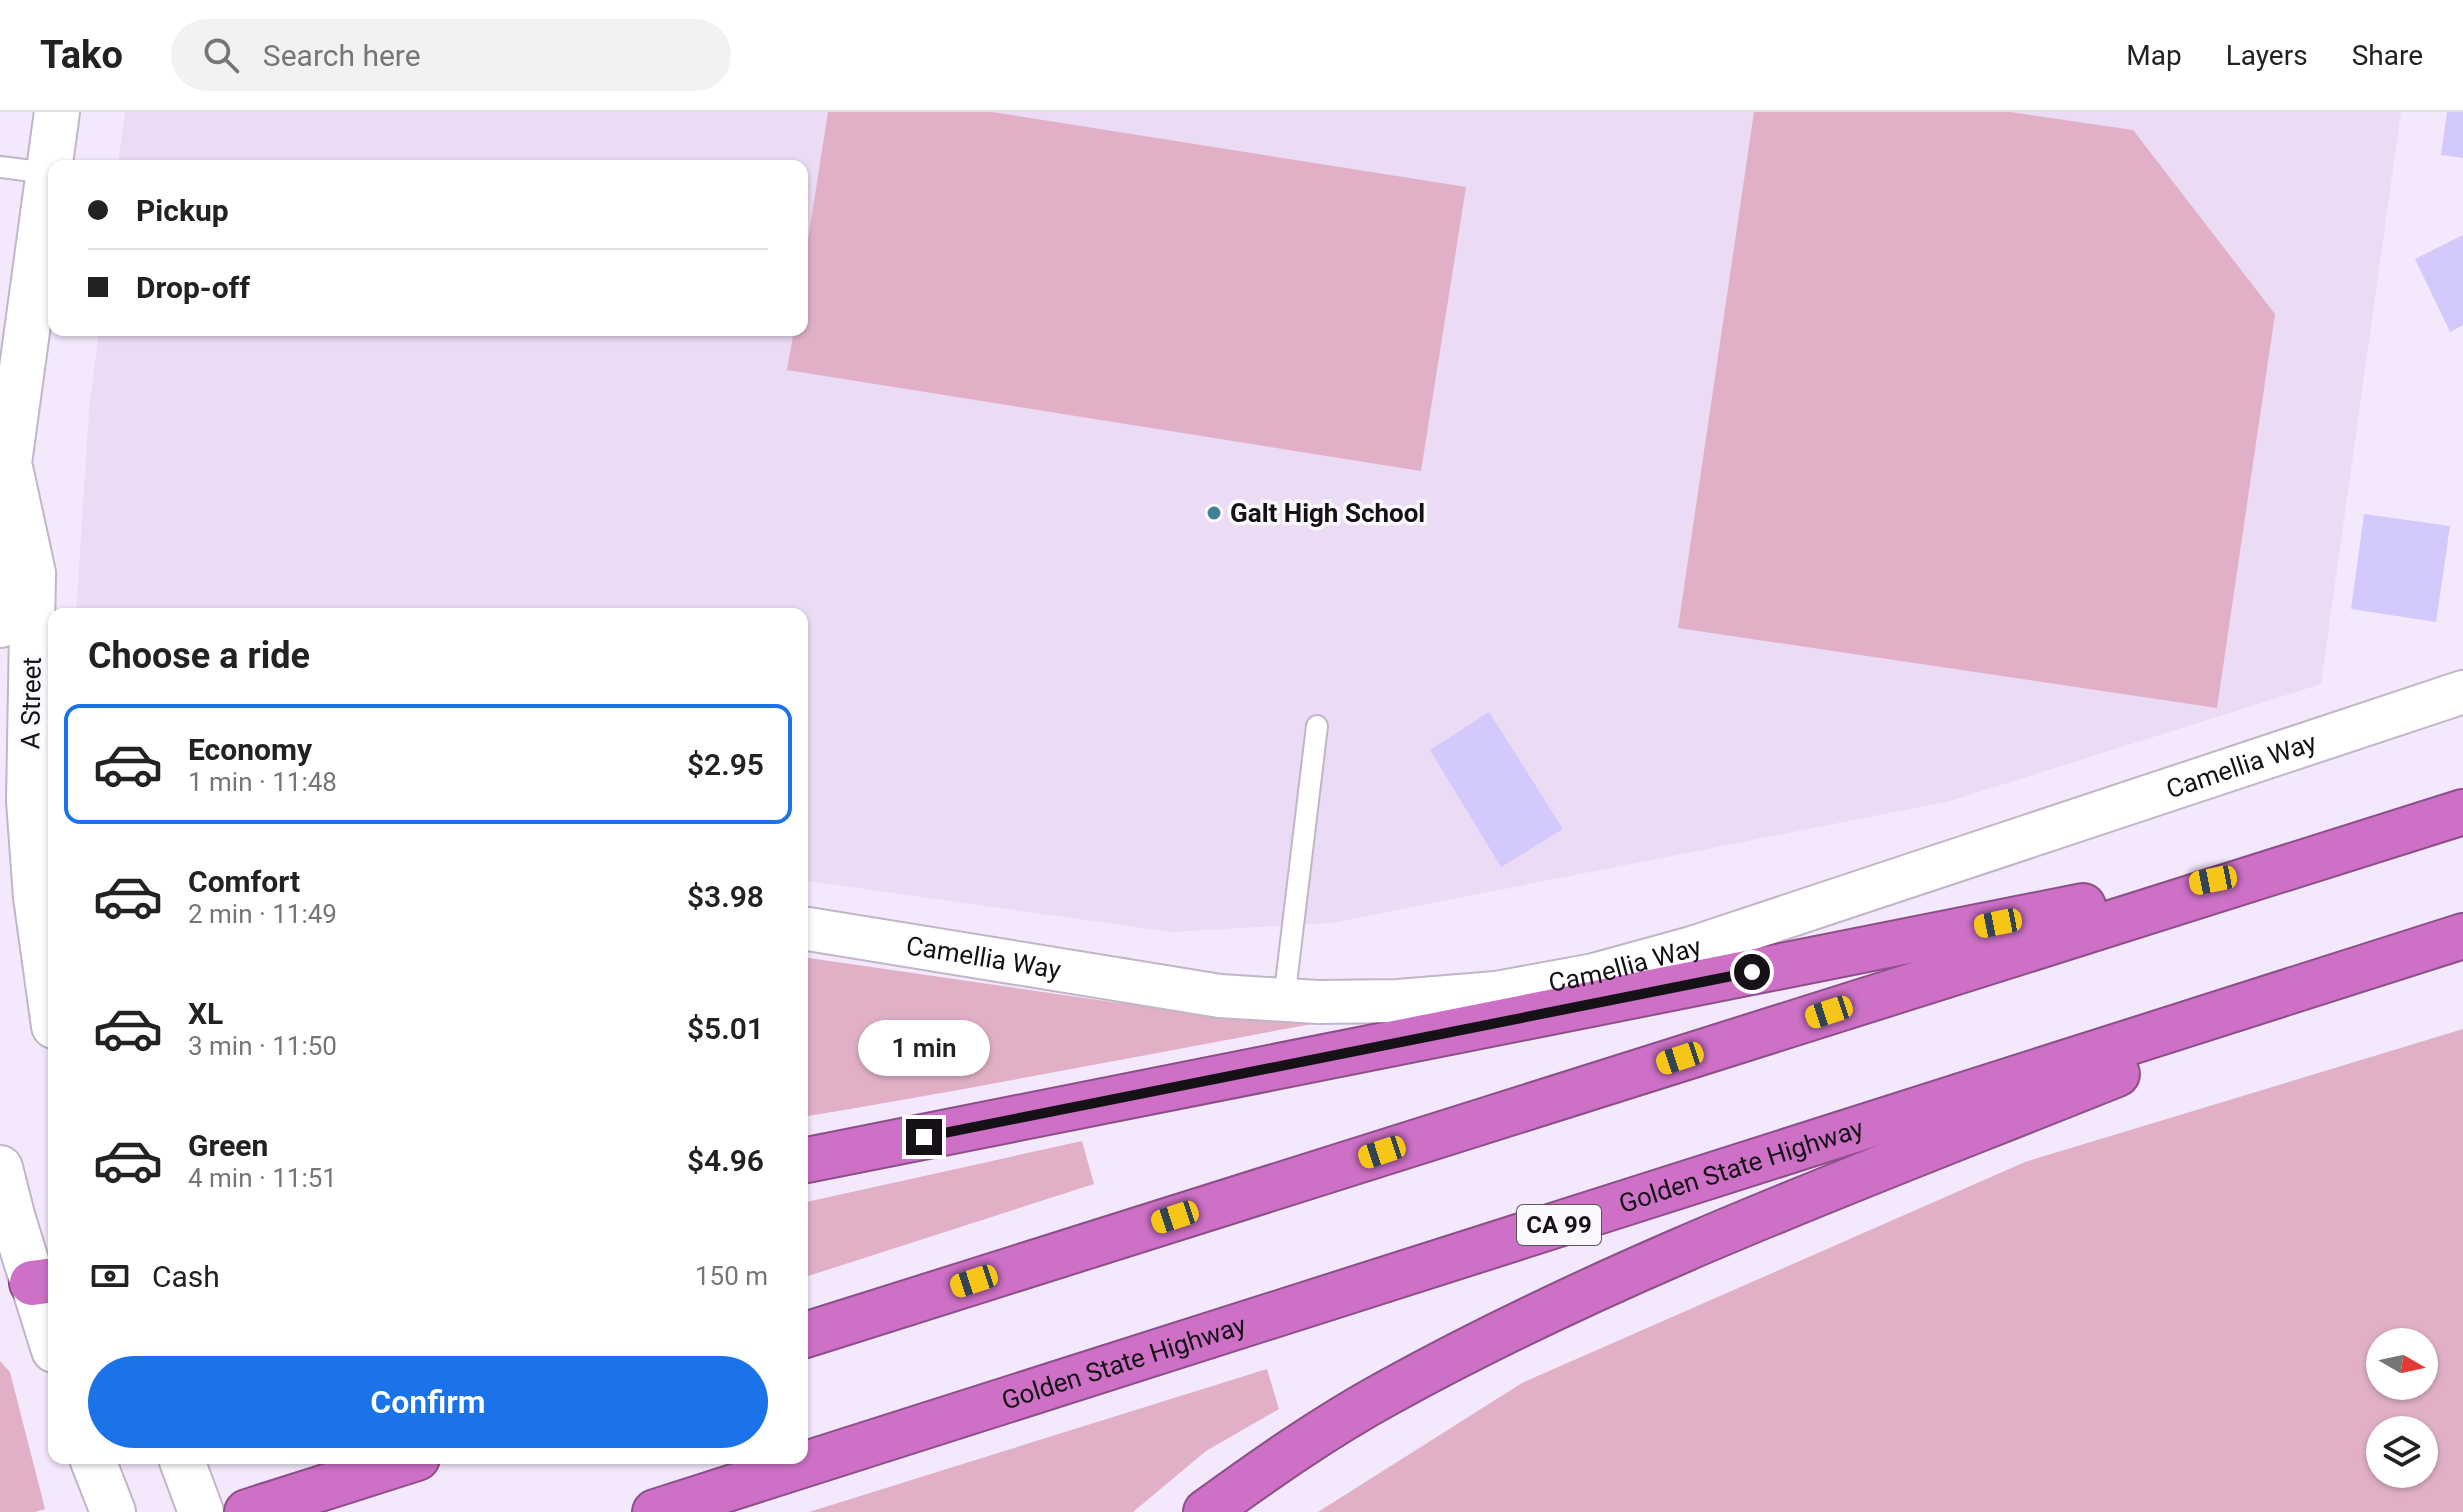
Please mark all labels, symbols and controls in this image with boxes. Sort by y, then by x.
search box [171,19,731,91]
text: Tako [40,33,123,77]
icon: search [199,33,243,77]
text: Search here [263,38,421,73]
text: Map [2126,39,2182,72]
text: Layers [2226,39,2308,72]
text: Share [2352,39,2423,72]
text: Pickup [136,193,229,228]
text: Drop-off [136,270,250,305]
place label: Galt High School [1230,498,1425,528]
marker: Galt High School [1205,504,1223,522]
text: Choose a ride [88,635,310,677]
street label: A Street [15,657,47,749]
street label: Camellia Way [2162,727,2320,804]
icon: car [92,728,164,800]
text: Economy [188,732,312,767]
text: $2.95 [687,747,764,782]
text: 1 min · 11:48 [188,767,337,797]
icon: car [92,860,164,932]
text: Comfort [188,864,300,899]
car [2187,864,2239,896]
text: $3.98 [687,879,764,914]
text: 2 min · 11:49 [188,899,337,929]
car [1972,907,2024,939]
street label: Camellia Way [904,930,1063,985]
street label: Camellia Way [1546,931,1705,998]
route start [1734,954,1770,990]
icon: car [92,992,164,1064]
car [1802,993,1856,1031]
text: XL [188,996,223,1031]
text: $5.01 [687,1011,764,1046]
callout: 1 min [858,1021,990,1077]
text: 3 min · 11:50 [188,1031,337,1061]
text: 1 min [891,1033,957,1063]
car [1653,1039,1707,1077]
street label: Golden State Highway [1615,1113,1867,1219]
route end [906,1119,942,1155]
icon: car [92,1124,164,1196]
text: Green [188,1128,268,1163]
car [1355,1133,1409,1171]
text: $4.96 [687,1143,764,1178]
text: 4 min · 11:51 [188,1163,337,1193]
car [1148,1198,1202,1236]
road number: CA 99 [1517,1205,1601,1245]
icon: cash [88,1254,132,1298]
text: Cash [152,1259,220,1294]
text: 150 m [695,1261,768,1291]
car [947,1262,1001,1300]
street label: Golden State Highway [998,1310,1250,1416]
north arrow [2366,1328,2438,1400]
map controls [2366,1328,2438,1488]
button: Confirm [88,1356,768,1448]
button: layers [2366,1416,2438,1488]

